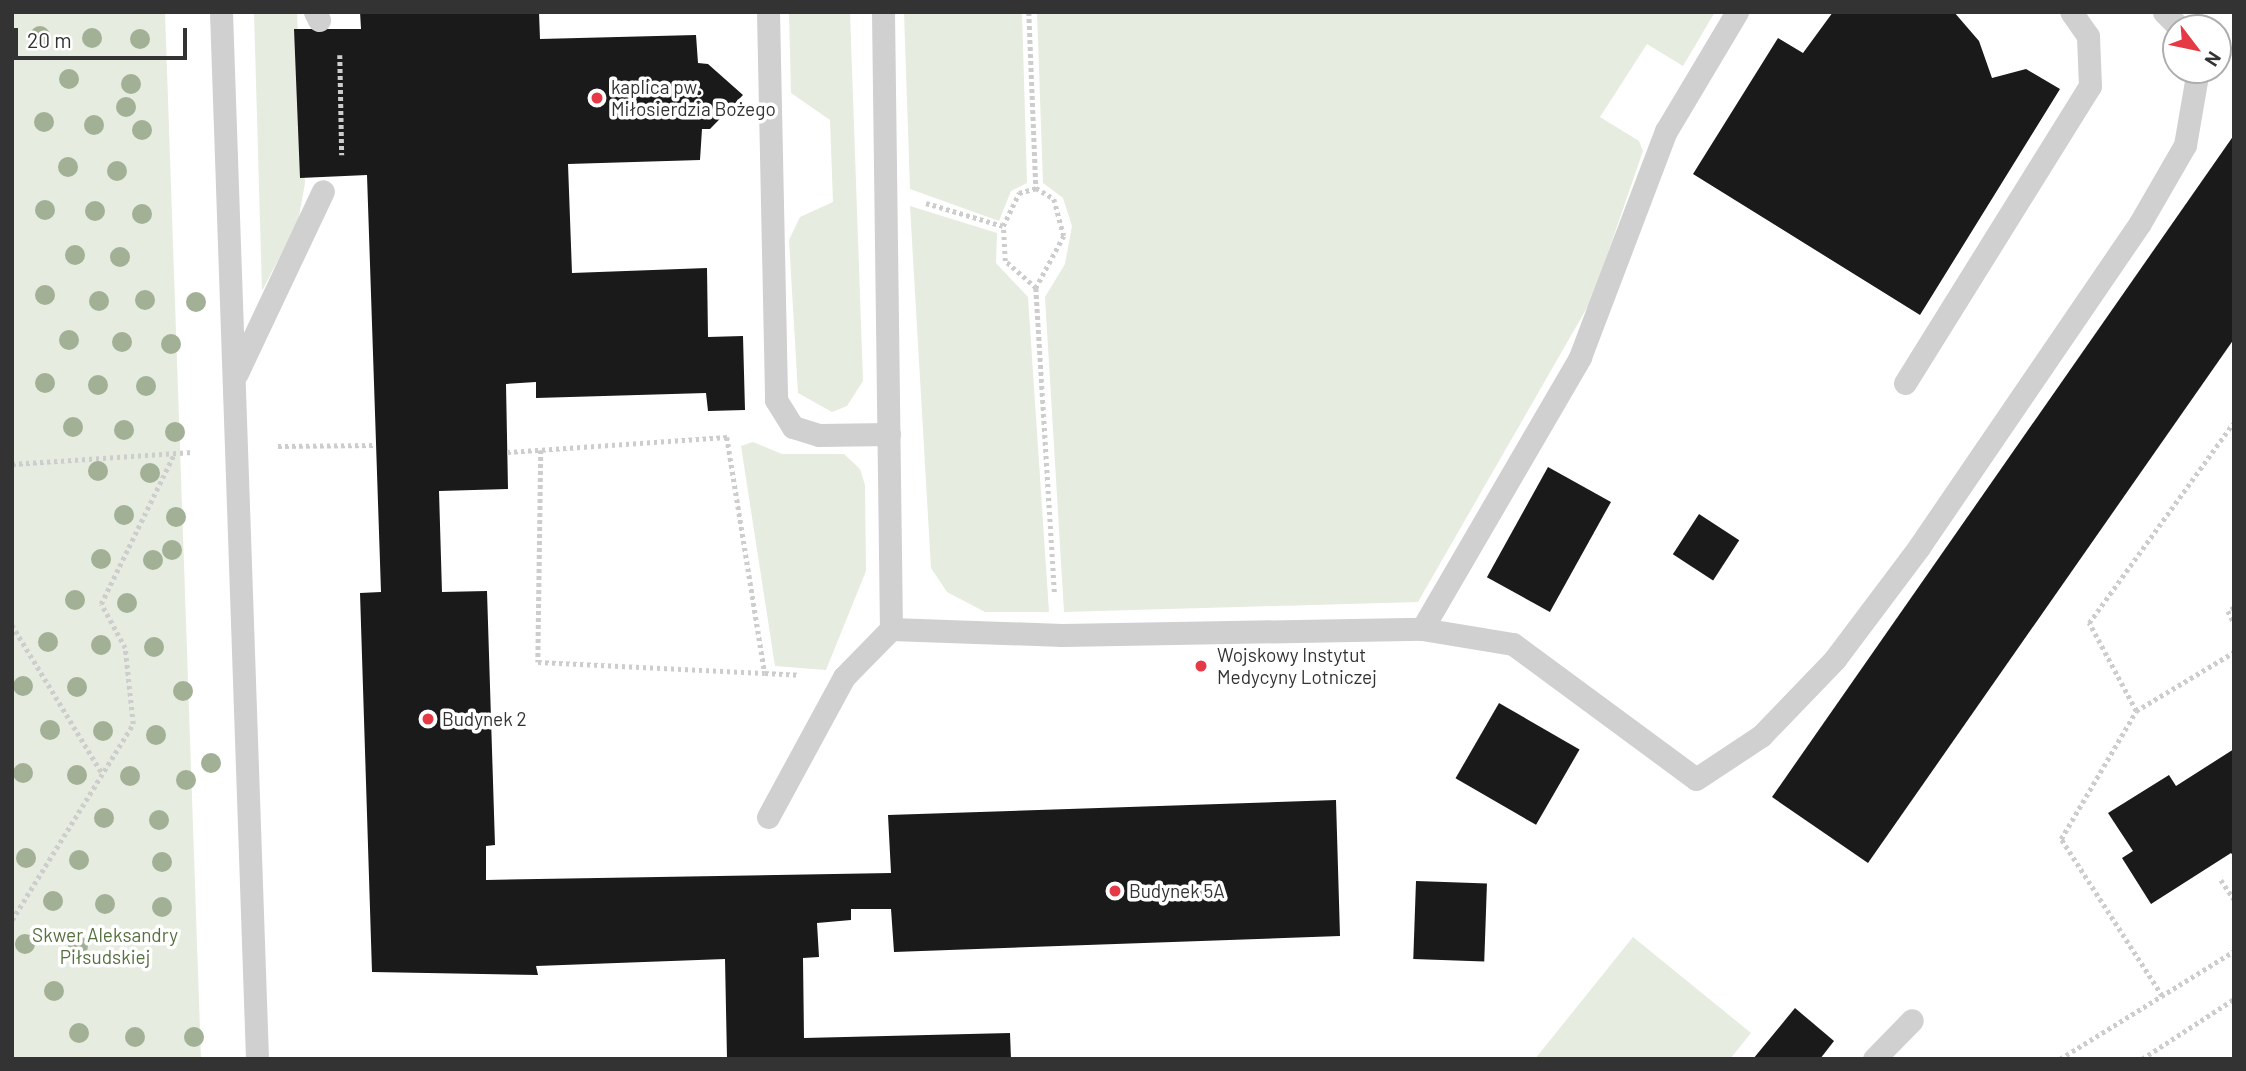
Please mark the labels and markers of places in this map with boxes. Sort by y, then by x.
place label: kaplica pw. Miłosierdzia Bożego [611,76,776,120]
marker: kaplica pw. Miłosierdzia Bożego [589,90,605,106]
place label: Wojskowy Instytut Medycyny Lotniczej [1217,644,1377,688]
marker: Wojskowy Instytut Medycyny Lotniczej [1191,656,1211,676]
place label: Budynek 2 [442,708,527,730]
marker: Budynek 2 [420,711,436,727]
place label: Budynek 5A [1129,880,1225,902]
marker: Budynek 5A [1107,883,1123,899]

